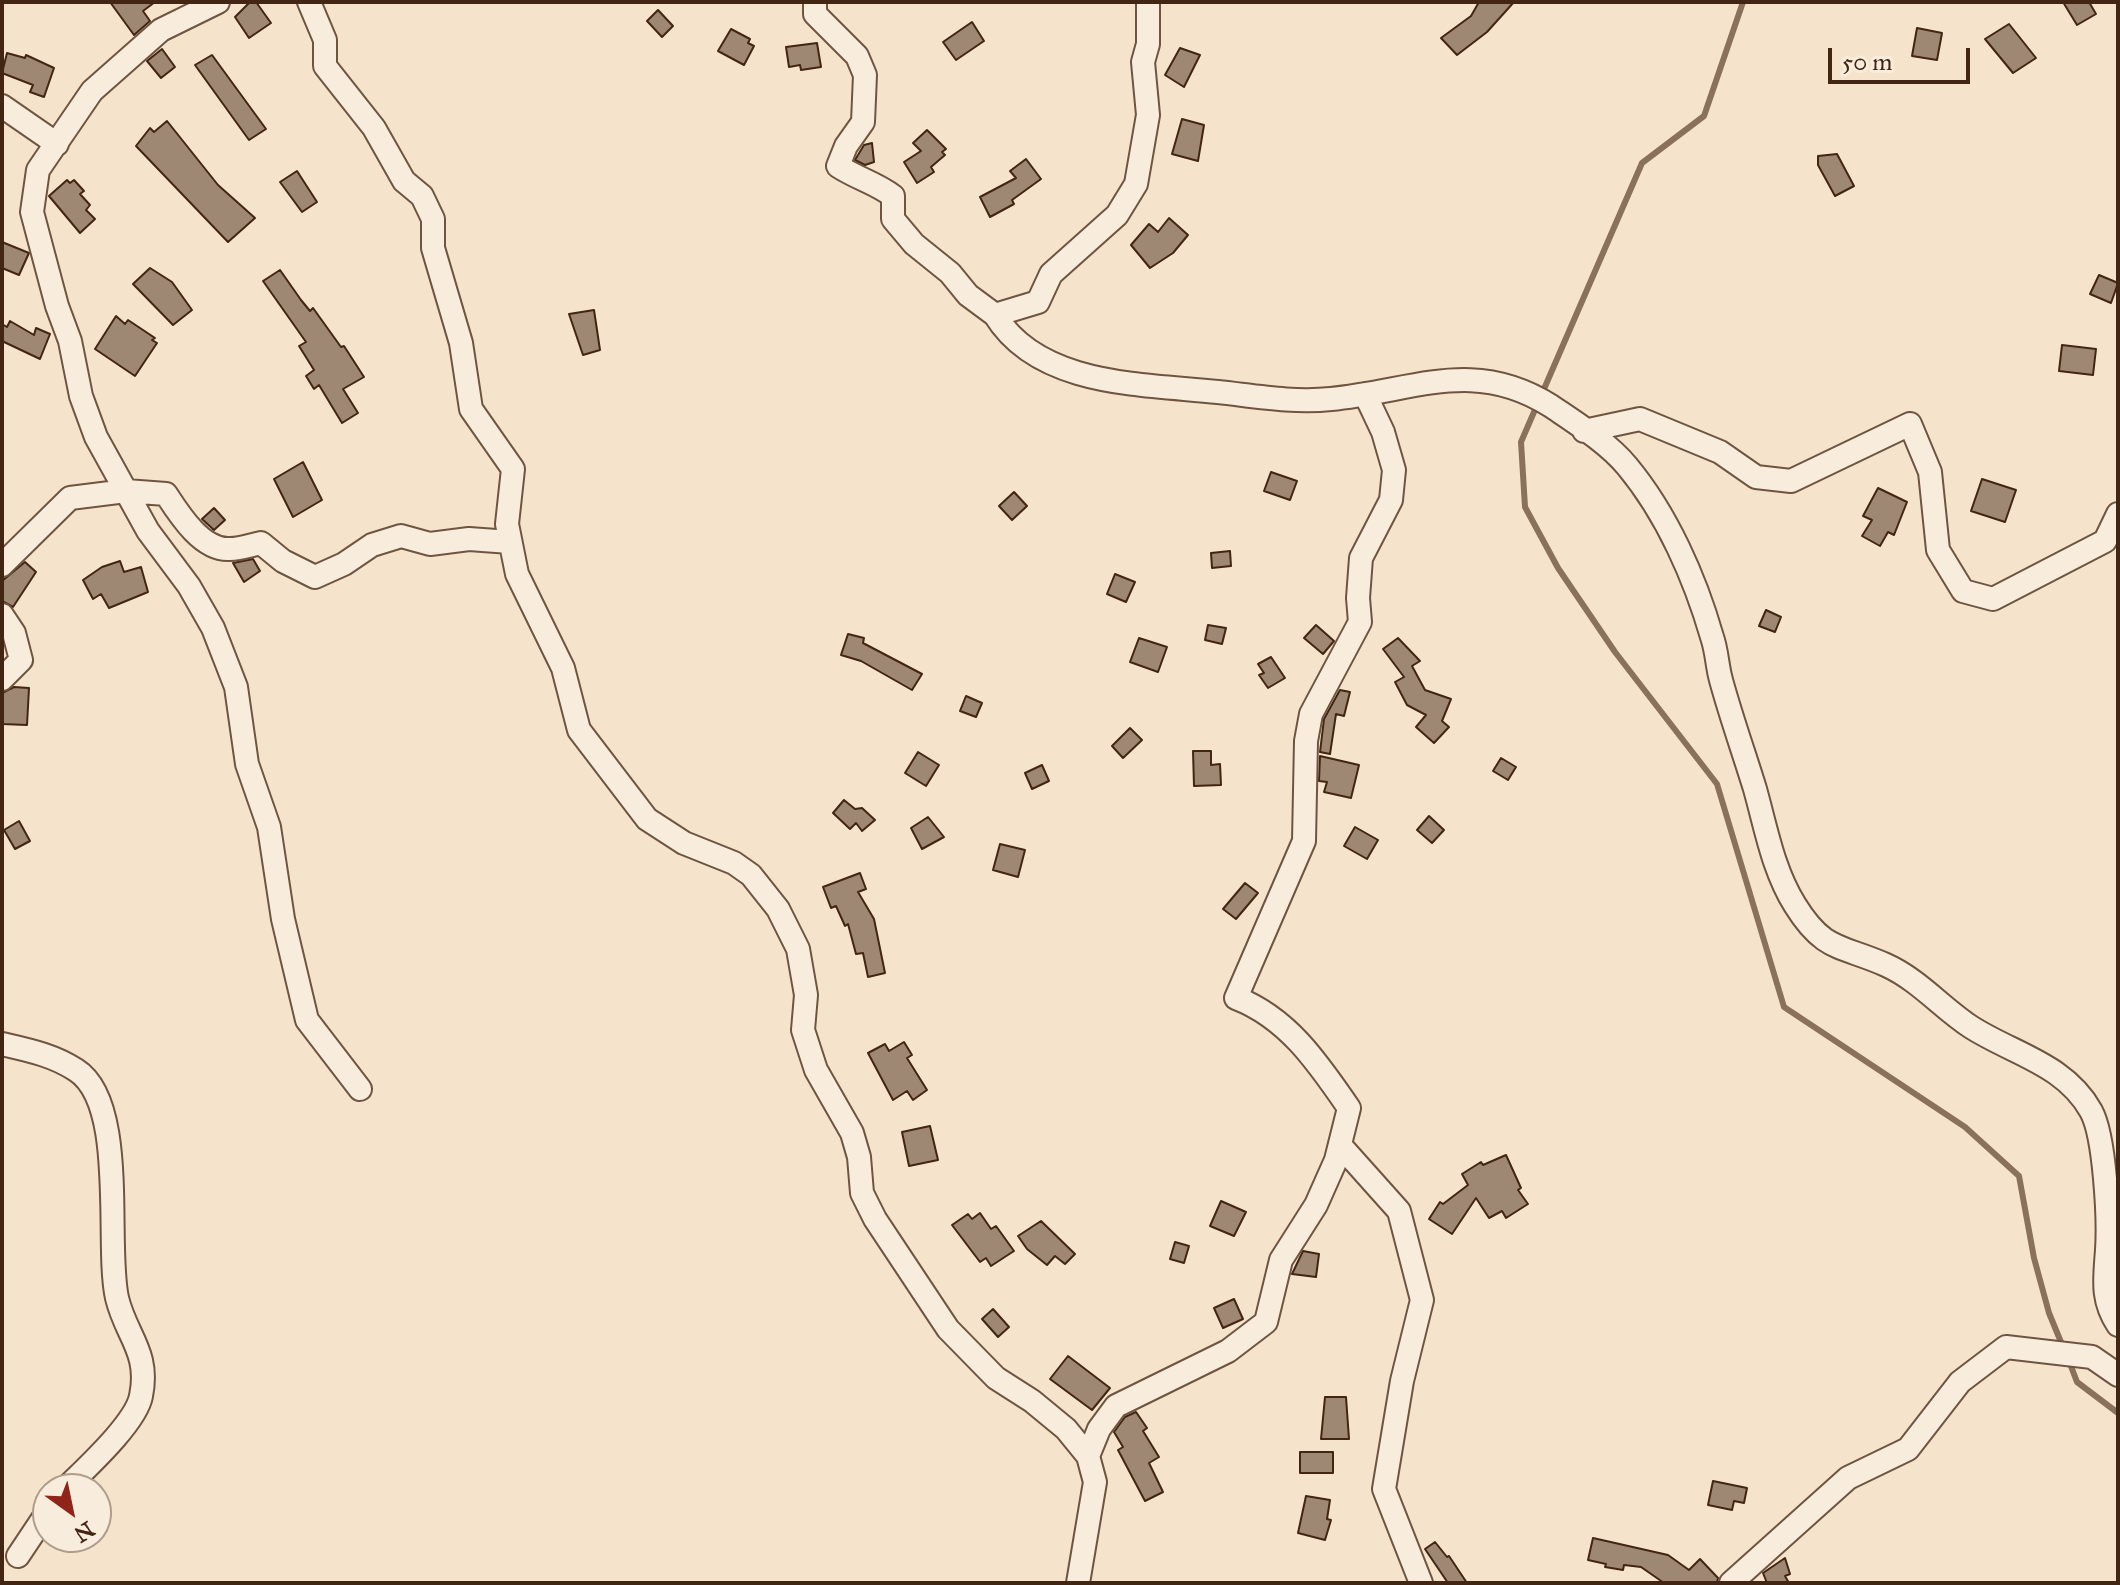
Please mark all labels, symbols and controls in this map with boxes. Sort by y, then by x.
scale bar [1832,32,1974,82]
text: 50 m [1842,47,1892,77]
north arrow [32,1473,112,1553]
text: N [69,1515,99,1548]

